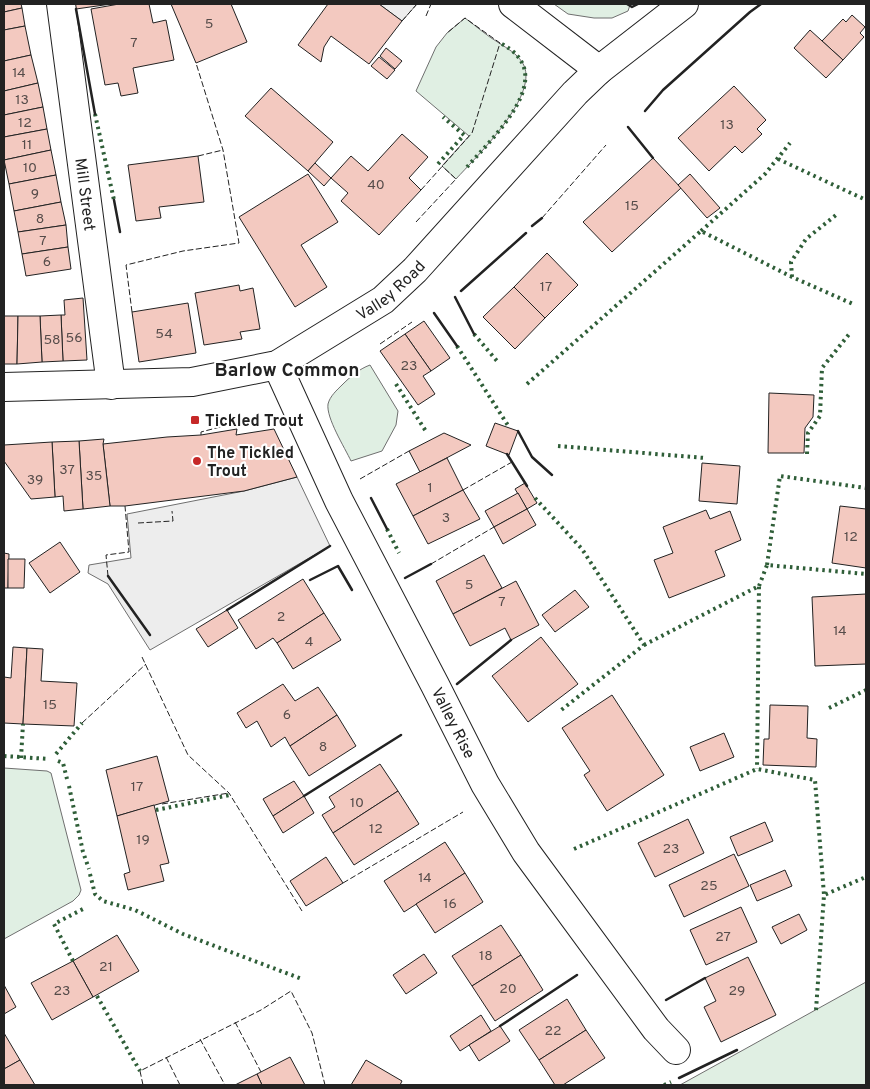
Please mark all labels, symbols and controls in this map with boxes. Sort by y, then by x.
house number: 5 [205,16,213,33]
house number: 7 [130,35,138,52]
house number: 14 [12,65,26,82]
house number: 13 [15,92,29,109]
house number: 12 [18,115,32,132]
house number: 13 [720,117,734,134]
house number: 11 [22,137,32,154]
street label: Mill Street [69,157,99,232]
house number: 10 [23,160,37,177]
house number: 40 [367,177,385,194]
house number: 9 [31,186,39,203]
house number: 15 [625,198,639,215]
house number: 8 [36,211,44,228]
house number: 7 [39,233,47,250]
house number: 6 [43,254,51,271]
street label: Valley Road [353,257,431,326]
house number: 17 [540,279,552,296]
house number: 54 [155,326,173,343]
house number: 56 [65,330,83,347]
house number: 58 [43,332,61,349]
house number: 23 [401,358,418,375]
district label: Barlow Common [215,359,359,383]
place label: Tickled Trout [205,412,304,432]
marker: Tickled Trout [189,414,201,426]
place label: The Tickled Trout [207,444,294,482]
marker: The Tickled Trout [191,455,203,467]
house number: 37 [59,462,75,479]
house number: 35 [85,468,103,485]
house number: 39 [27,472,43,489]
house number: 1 [427,480,433,497]
house number: 3 [442,510,450,527]
house number: 12 [844,529,858,546]
house number: 5 [465,577,473,594]
house number: 7 [498,594,506,611]
house number: 2 [277,609,285,626]
house number: 14 [833,623,847,640]
house number: 4 [305,634,313,651]
street label: Valley Rise [426,684,479,762]
house number: 15 [43,697,57,714]
house number: 6 [283,707,291,724]
house number: 8 [319,739,327,756]
house number: 17 [131,779,143,796]
house number: 10 [350,795,364,812]
house number: 12 [369,821,383,838]
house number: 19 [136,832,150,849]
house number: 23 [663,841,680,858]
house number: 14 [418,870,432,887]
house number: 25 [700,878,718,895]
house number: 16 [443,896,457,913]
house number: 27 [715,929,731,946]
house number: 18 [479,948,493,965]
house number: 21 [99,959,113,976]
house number: 20 [499,981,517,998]
house number: 23 [54,983,71,1000]
house number: 29 [729,983,745,1000]
house number: 22 [544,1023,562,1040]

